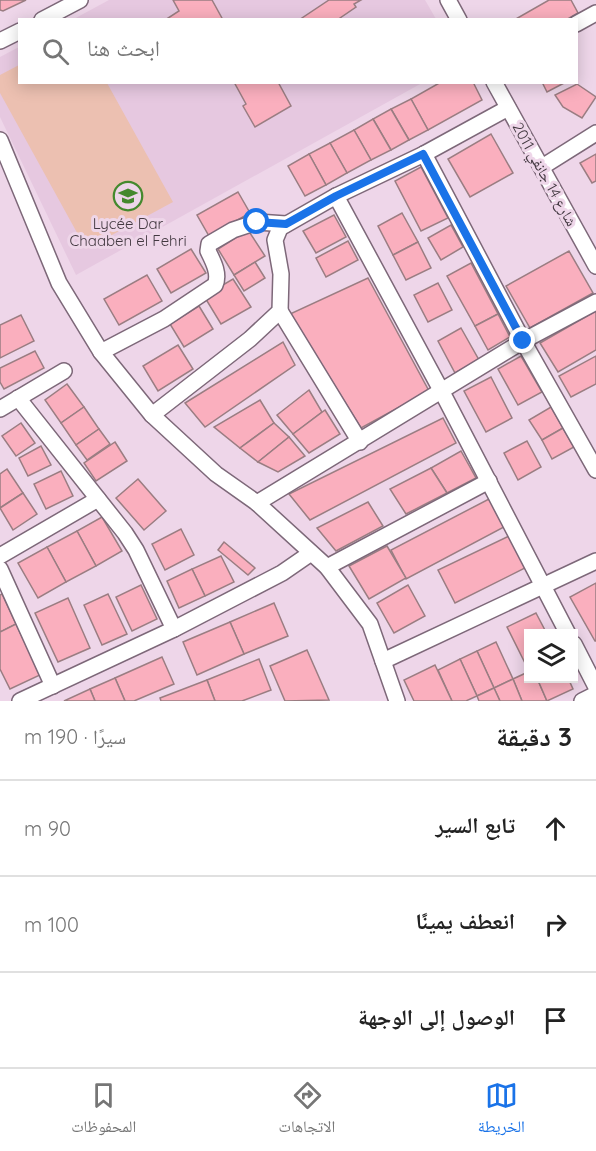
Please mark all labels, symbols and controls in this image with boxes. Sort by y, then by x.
search box [18,18,578,84]
text: ابحث هنا [87,34,160,62]
icon: search [39,35,72,68]
street label: شارع 14 جانفي 2011 [506,119,581,231]
school or university icon: Lycée Dar Chaaben el Fehri [112,180,144,212]
route start [243,208,269,234]
place label: Lycée Dar Chaaben el Fehri [69,214,187,250]
route end [509,327,535,353]
map controls [524,629,578,683]
button: layers [524,629,578,683]
text: 3 دقيقة [496,720,572,753]
text: سيرًا · 190 m [24,724,126,749]
text: تابع السير [435,811,515,839]
icon: ahead [539,812,572,845]
text: 90 m [24,816,71,841]
text: انعطف يمينًا [416,907,515,935]
icon: right [539,908,572,941]
text: 100 m [24,912,79,937]
text: الوصول إلى الوجهة [358,1003,515,1031]
icon: arrive [539,1004,572,1037]
tab: المحفوظات [71,1079,136,1142]
tab: الاتجاهات [279,1079,335,1142]
tab: الخريطة [478,1079,525,1142]

